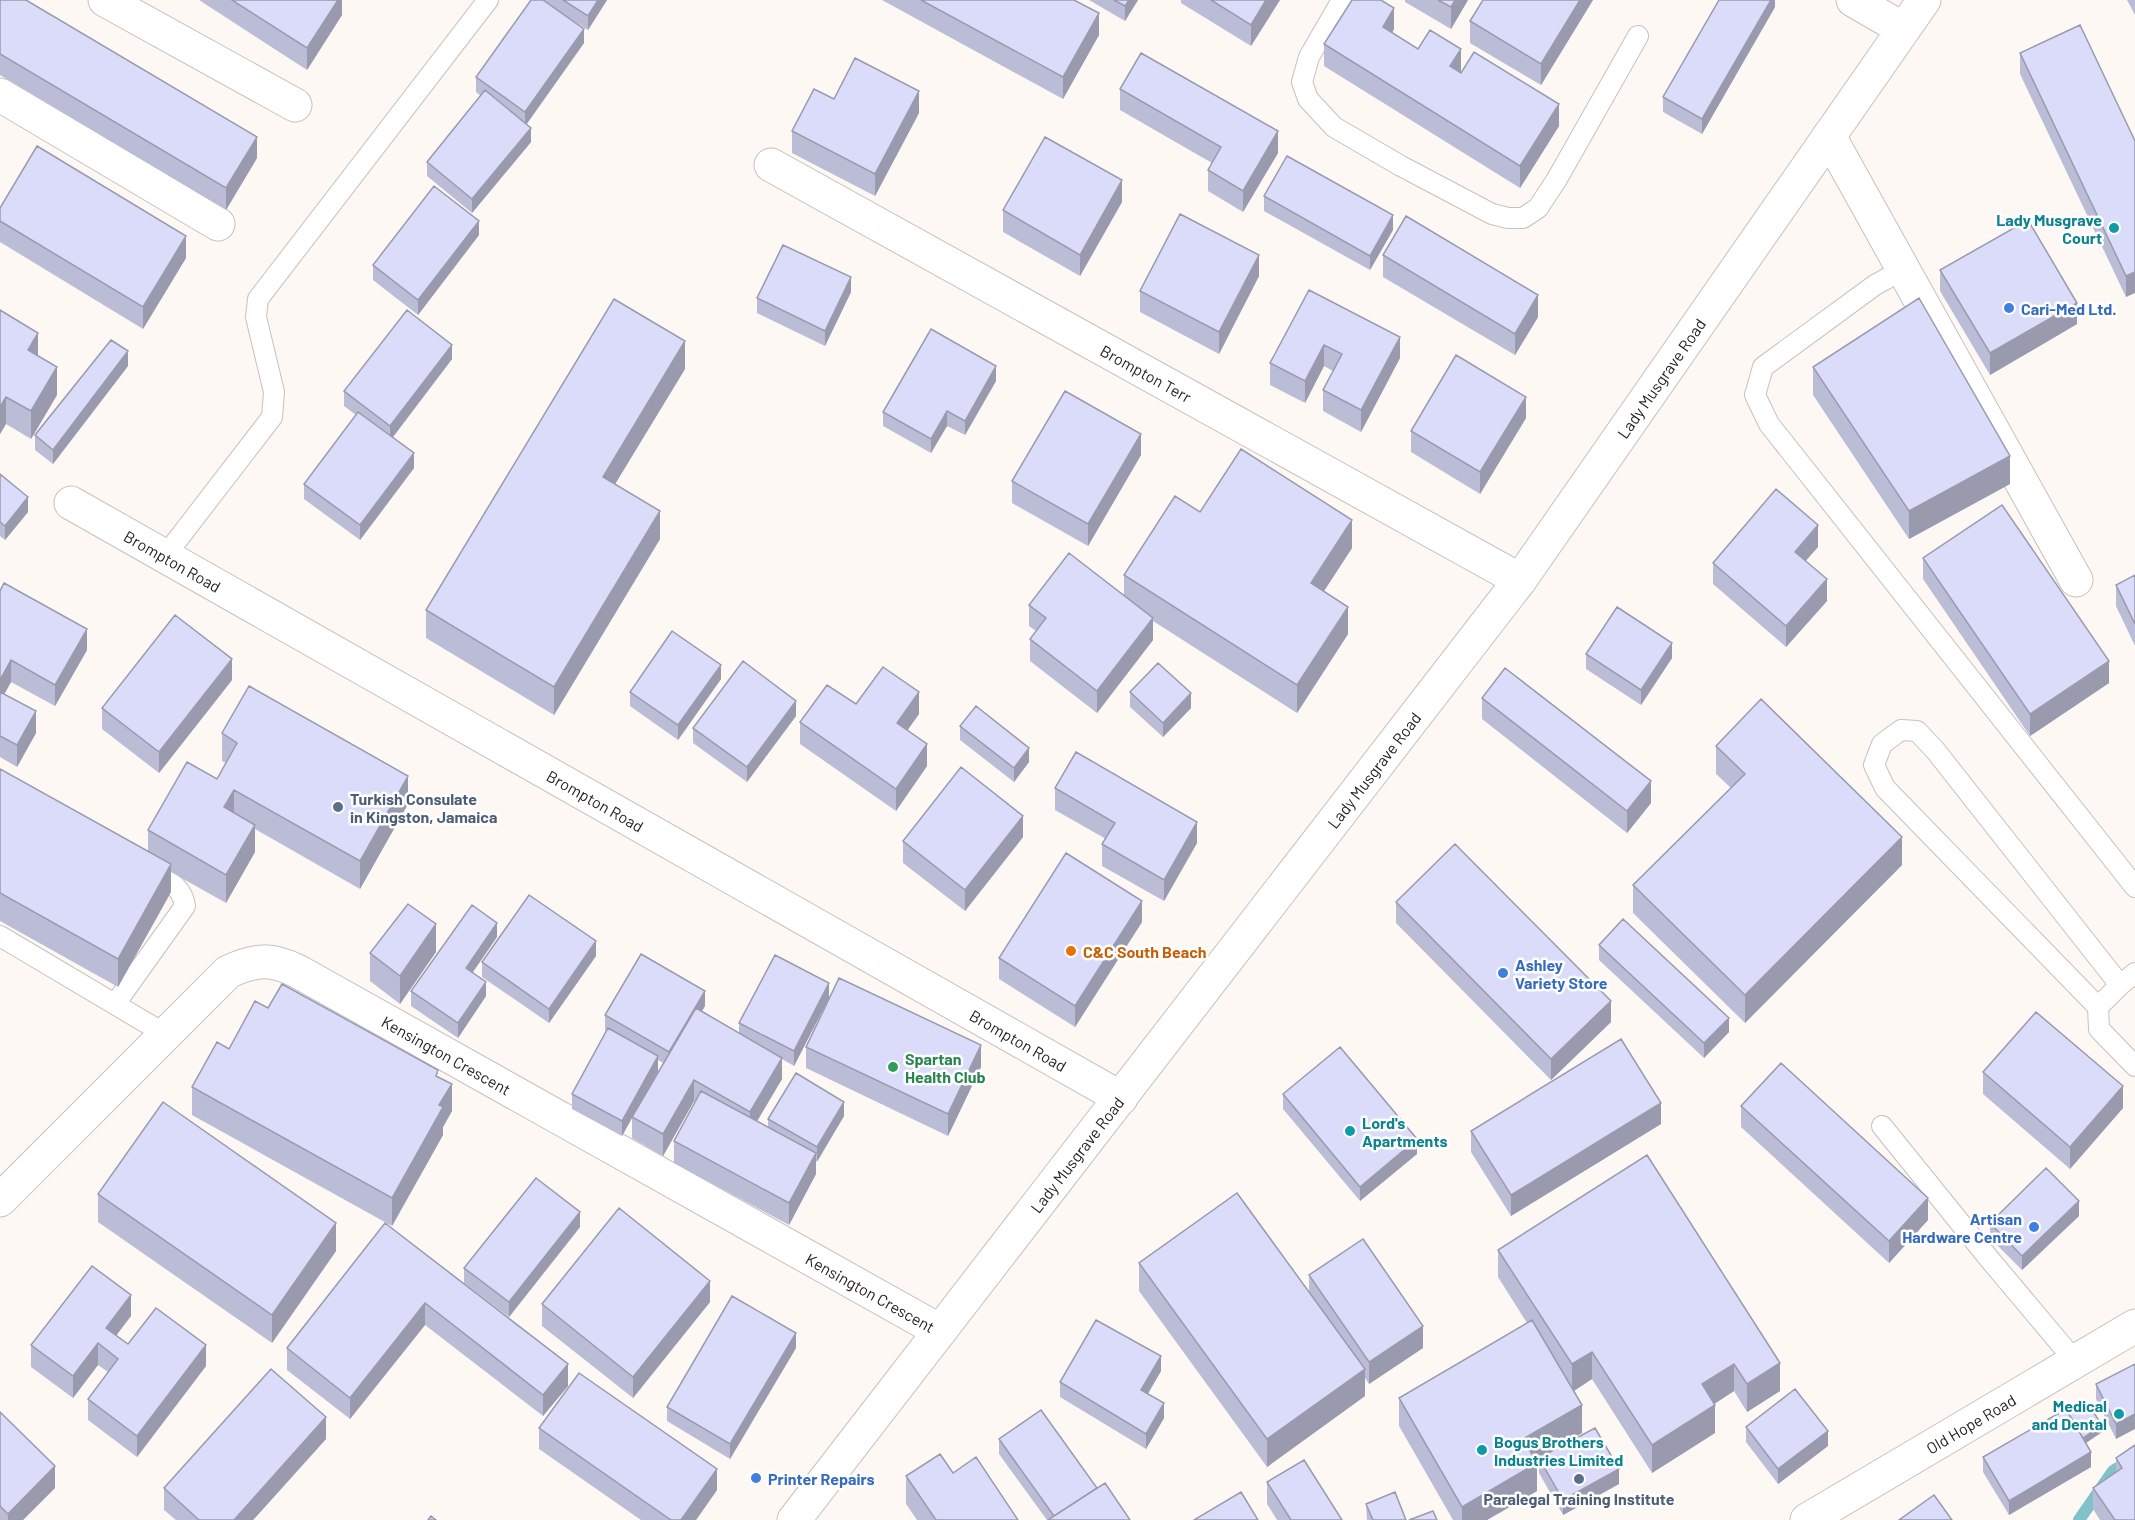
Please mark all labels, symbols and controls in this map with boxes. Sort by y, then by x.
place label: Lady Musgrave Court [1996,210,2102,247]
marker: Lady Musgrave Court [2107,221,2121,235]
place label: Cari-Med Ltd. [2021,299,2117,318]
marker: Cari-Med Ltd. [2002,301,2016,315]
street label: Lady Musgrave Road [1613,315,1709,441]
street label: Brompton Terr [1098,340,1195,406]
street label: Brompton Road [121,526,225,596]
street label: Lady Musgrave Road [1323,708,1424,831]
street label: Brompton Road [544,765,647,835]
place label: Turkish Consulate in Kingston, Jamaica [350,789,497,826]
marker: Turkish Consulate in Kingston, Jamaica [331,800,345,814]
place label: C&C South Beach [1083,942,1207,961]
marker: C&C South Beach [1064,944,1078,958]
place label: Ashley Variety Store [1515,955,1608,992]
marker: Ashley Variety Store [1496,966,1510,980]
street label: Brompton Road [967,1005,1070,1075]
street label: Kensington Crescent [379,1011,514,1098]
place label: Spartan Health Club [905,1049,986,1086]
marker: Spartan Health Club [886,1060,900,1074]
street label: Lady Musgrave Road [1026,1093,1127,1216]
place label: Lord's Apartments [1362,1113,1448,1150]
marker: Lord's Apartments [1343,1124,1357,1138]
place label: Artisan Hardware Centre [1902,1209,2022,1246]
marker: Artisan Hardware Centre [2027,1220,2041,1234]
street label: Kensington Crescent [803,1248,938,1336]
street label: Old Hope Road [1922,1389,2019,1457]
place label: Medical and Dental [2032,1396,2107,1433]
marker: Medical and Dental [2112,1407,2126,1421]
place label: Bogus Brothers Industries Limited [1494,1432,1623,1469]
marker: Bogus Brothers Industries Limited [1475,1443,1489,1457]
place label: Printer Repairs [768,1469,875,1488]
marker: Printer Repairs [749,1471,763,1485]
marker: Paralegal Training Institute [1572,1472,1586,1486]
place label: Paralegal Training Institute [1484,1489,1675,1508]

